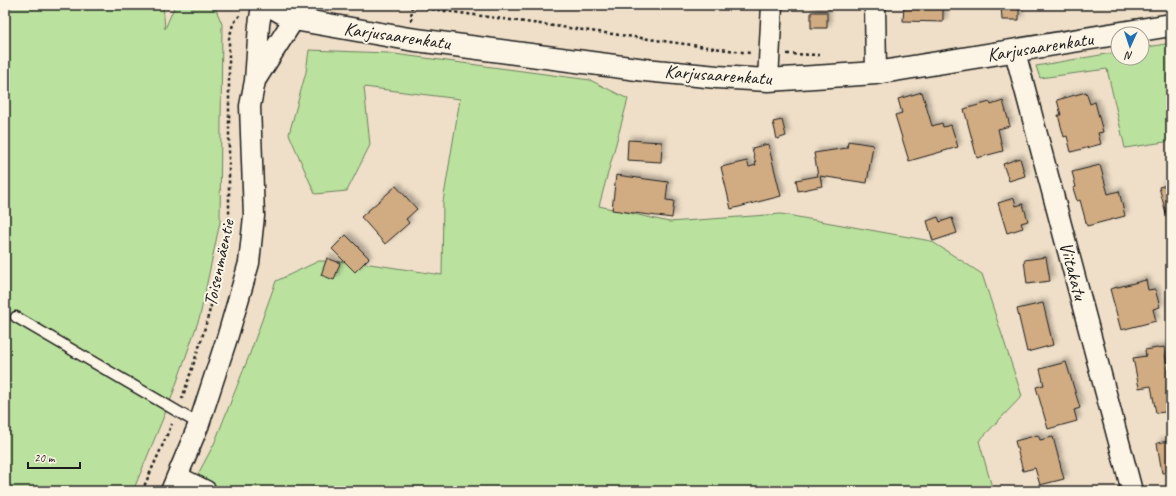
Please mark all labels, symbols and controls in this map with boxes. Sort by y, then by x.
street label: Karjusaarenkatu [342,17,453,55]
north arrow [1110,26,1150,66]
street label: Karjusaarenkatu [985,27,1096,67]
text: N [1124,49,1133,63]
street label: Karjusaarenkatu [664,59,773,91]
street label: Toisenmäentie [198,216,240,309]
street label: Viitakatu [1054,239,1093,305]
scale bar [28,444,80,470]
text: 20 m [34,450,56,466]

